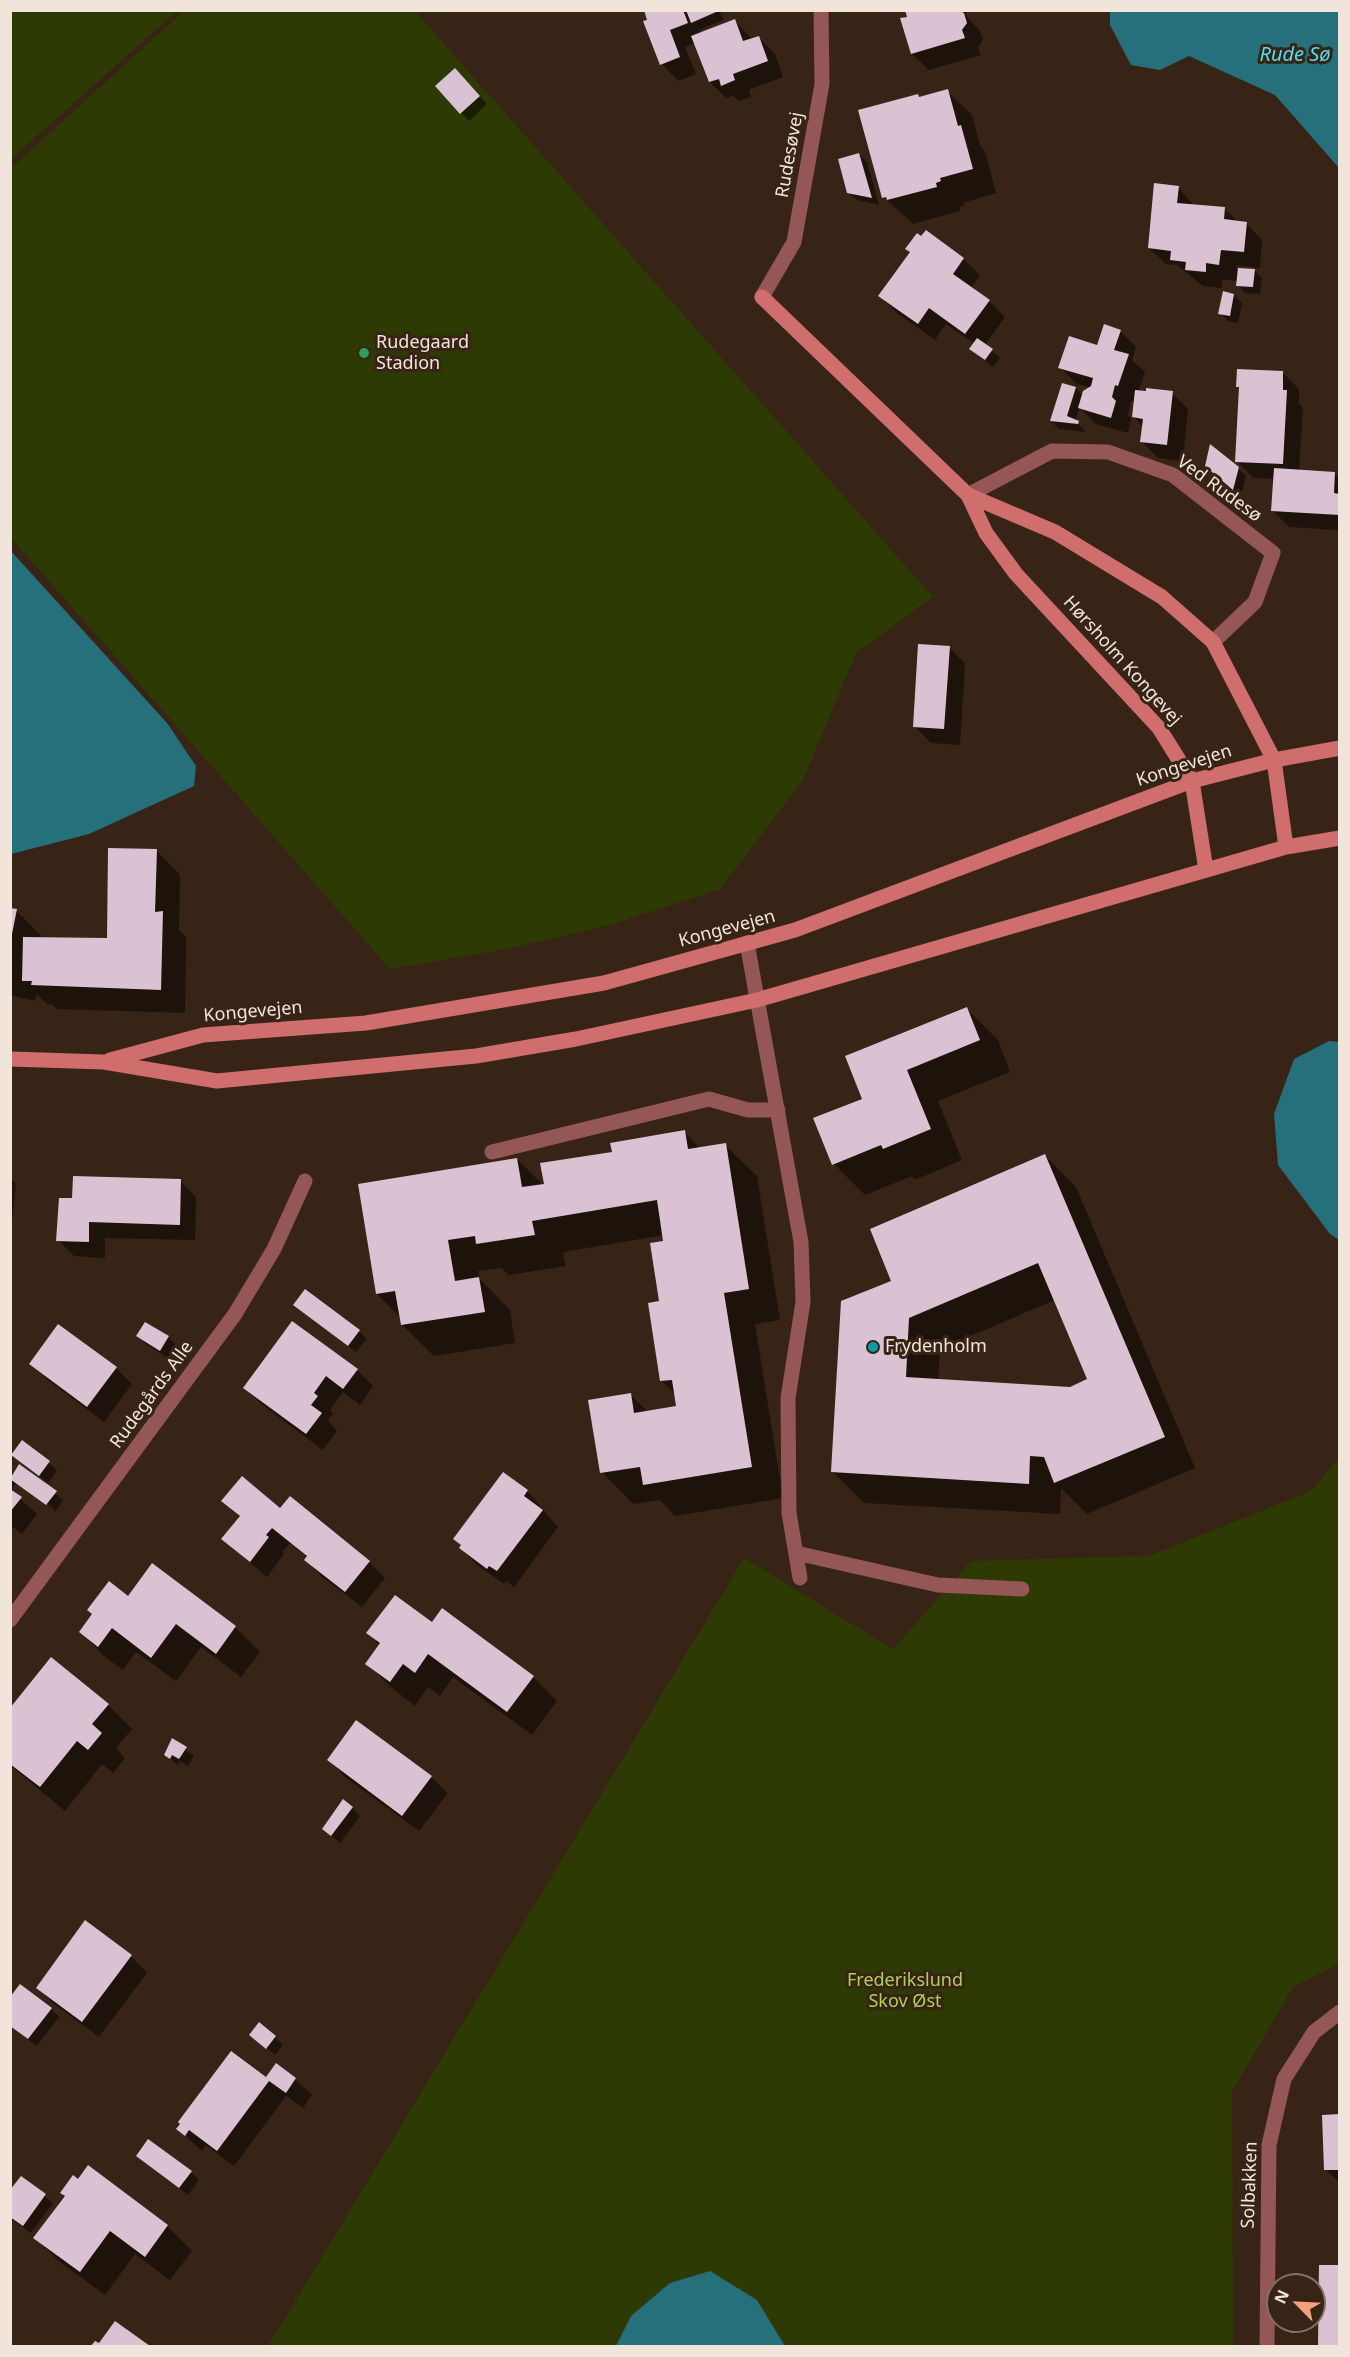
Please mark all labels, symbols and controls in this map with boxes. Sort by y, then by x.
water label: Rude Sø [1259,43,1331,67]
street label: Rudesøvej [772,110,808,200]
place label: Rudegaard Stadion [376,332,469,374]
marker: Rudegaard Stadion [357,346,371,360]
street label: Ved Rudesø [1172,451,1266,527]
street label: Hørsholm Kongevej [1058,592,1186,730]
street label: Kongevejen [1133,740,1235,792]
street label: Kongevejen [676,906,778,952]
street label: Kongevejen [203,997,303,1027]
place label: Frydenholm [885,1336,987,1358]
street label: Rudegårds Alle [106,1337,198,1453]
marker: Frydenholm [866,1340,880,1354]
park label: Frederikslund Skov Øst [847,1970,963,2012]
street label: Solbakken [1238,2141,1262,2229]
north arrow [1266,2273,1326,2333]
text: N [1269,2286,1294,2307]

